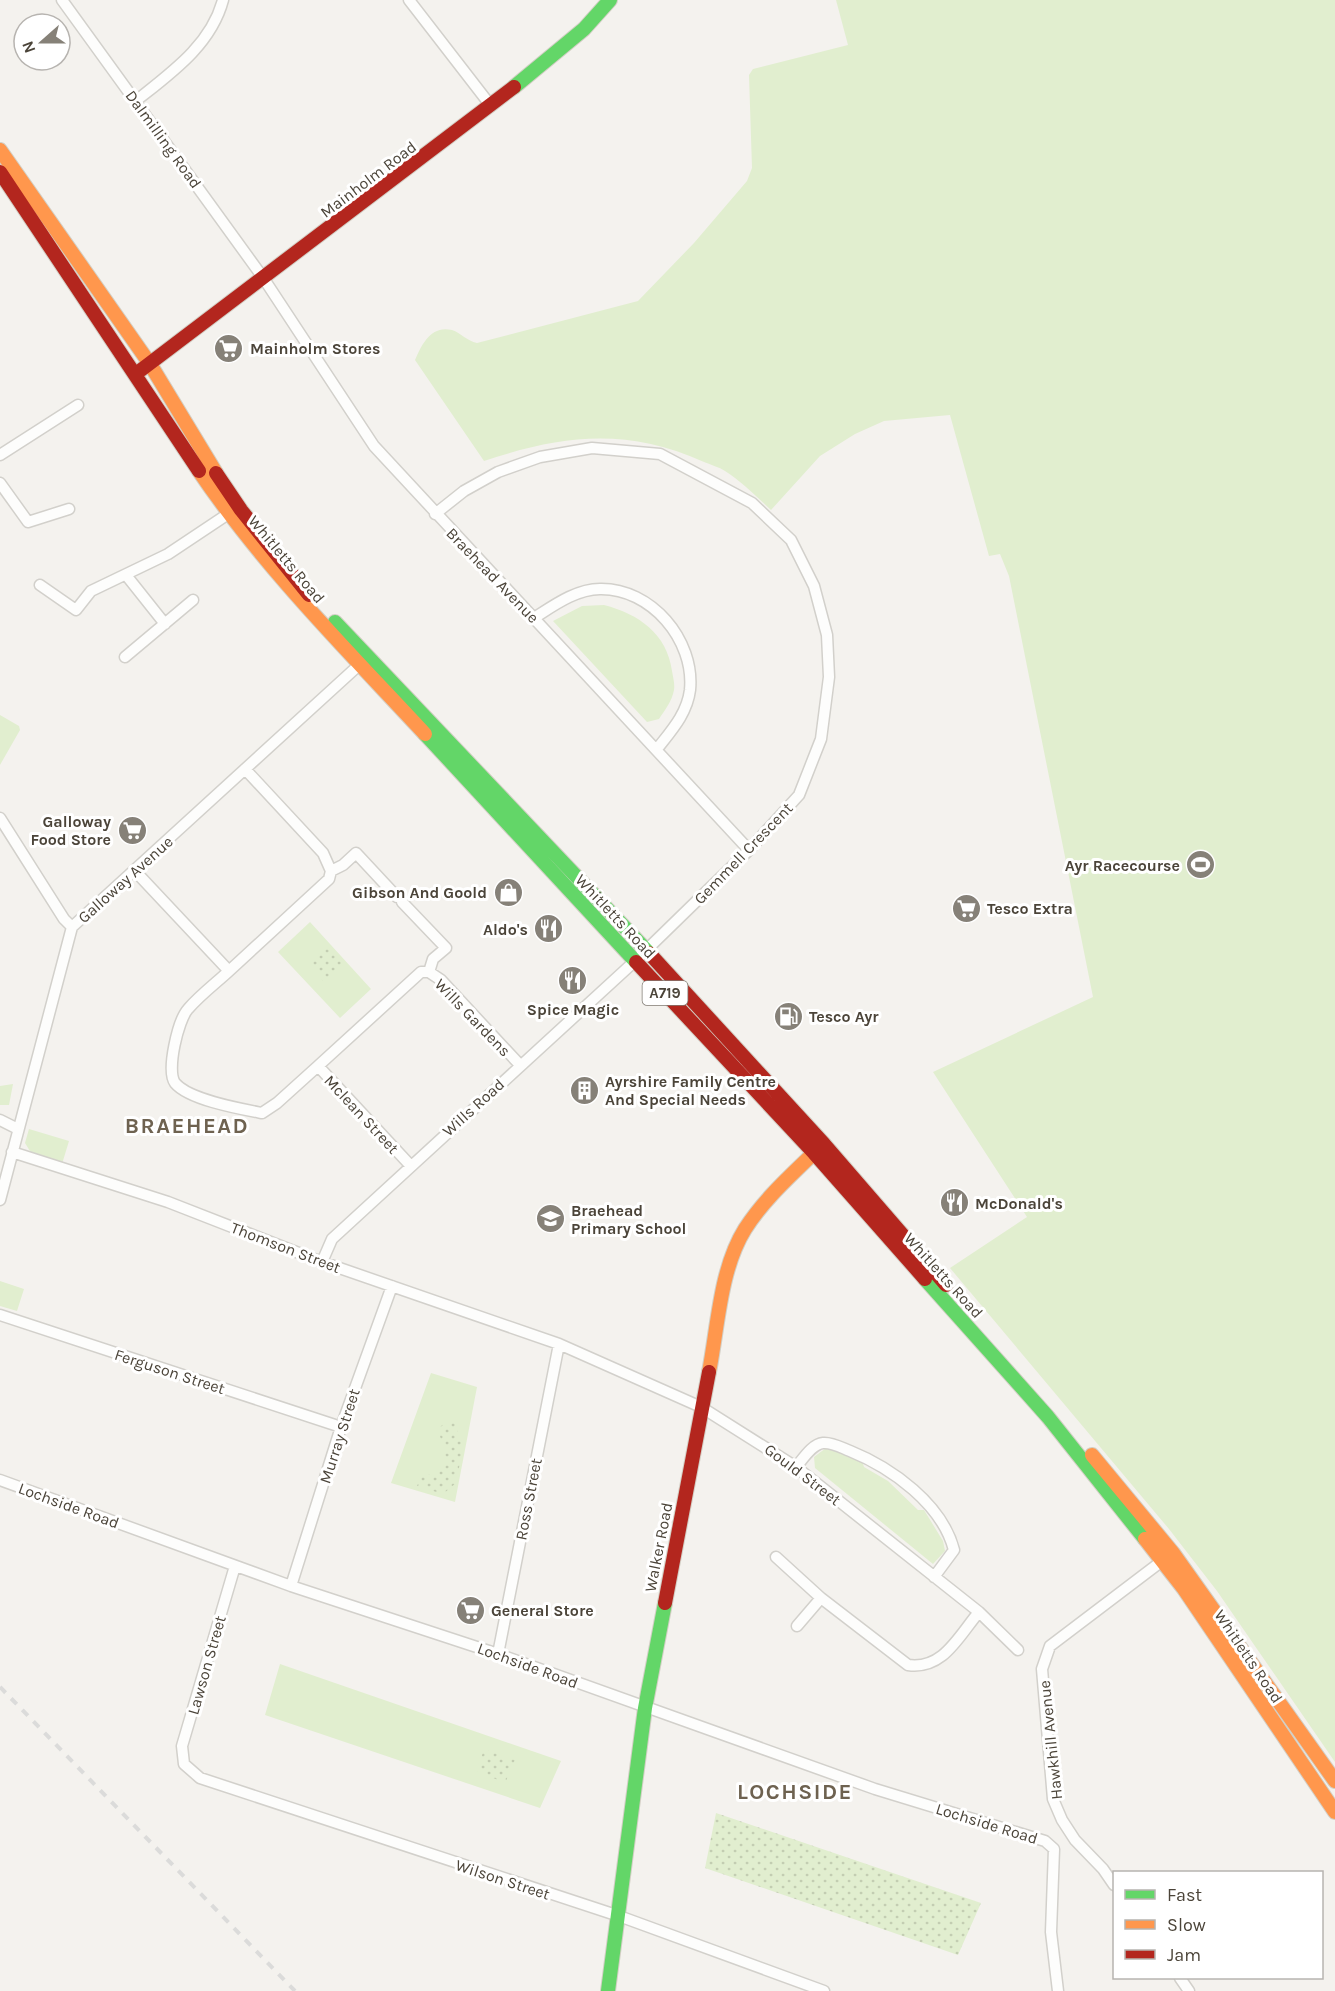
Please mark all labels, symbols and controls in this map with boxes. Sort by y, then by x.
north arrow [12,12,72,72]
text: N [18,38,39,56]
street label: Dalmilling Road [122,87,206,192]
street label: Mainholm Road [317,137,420,222]
supermarket icon: Mainholm Stores [213,332,245,364]
place label: Mainholm Stores [250,339,380,358]
street label: Whitletts Road [244,512,329,607]
street label: Braehead Avenue [442,524,543,627]
street label: Gemmell Crescent [690,799,797,908]
place label: Galloway Food Store [30,812,111,849]
supermarket icon: Galloway Food Store [116,814,148,846]
street label: Galloway Avenue [74,832,177,927]
sports icon: Ayr Racecourse [1185,849,1217,881]
place label: Ayr Racecourse [1065,856,1180,875]
street label: Whitletts Road [572,870,660,963]
shop icon: Gibson And Goold [492,876,524,908]
place label: Gibson And Goold [352,883,487,902]
supermarket icon: Tesco Extra [950,892,982,924]
place label: Tesco Extra [987,899,1073,918]
restaurant icon: Aldo's [533,913,565,945]
place label: Aldo's [483,920,528,939]
restaurant icon: Spice Magic [557,965,589,997]
street label: Wills Gardens [431,974,515,1060]
road number: A719 [642,981,688,1005]
place label: Spice Magic [527,1000,619,1019]
fuel station icon: Tesco Ayr [772,1000,804,1032]
place label: Tesco Ayr [809,1007,879,1026]
street label: Mclean Street [320,1071,403,1158]
place label: Ayrshire Family Centre And Special Needs [605,1072,776,1109]
building icon: Ayrshire Family Centre And Special Needs [568,1074,600,1106]
street label: Wills Road [438,1075,508,1140]
district label: BRAEHEAD [125,1113,249,1139]
restaurant icon: McDonald's [938,1187,970,1219]
place label: McDonald's [975,1194,1063,1213]
place label: Braehead Primary School [571,1201,686,1238]
school or university icon: Braehead Primary School [534,1203,566,1235]
street label: Thomson Street [228,1218,343,1277]
street label: Whitletts Road [900,1229,987,1322]
street label: Ferguson Street [112,1345,227,1398]
street label: Murray Street [315,1386,364,1486]
street label: Gould Street [761,1440,845,1509]
street label: Ross Street [511,1456,546,1542]
street label: Lochside Road [16,1478,122,1532]
street label: Walker Road [641,1501,676,1593]
supermarket icon: General Store [454,1594,486,1626]
place label: General Store [491,1601,594,1620]
street label: Whitletts Road [1210,1606,1287,1707]
street label: Lawson Street [183,1613,230,1717]
street label: Lochside Road [475,1638,581,1692]
street label: Hawkhill Avenue [1035,1679,1066,1801]
district label: LOCHSIDE [737,1779,853,1805]
street label: Lochside Road [934,1799,1040,1848]
street label: Wilson Street [453,1855,552,1904]
legend [1113,1871,1323,1979]
text: Fast [1167,1884,1202,1906]
text: Slow [1167,1914,1206,1936]
text: Jam [1167,1944,1201,1966]

